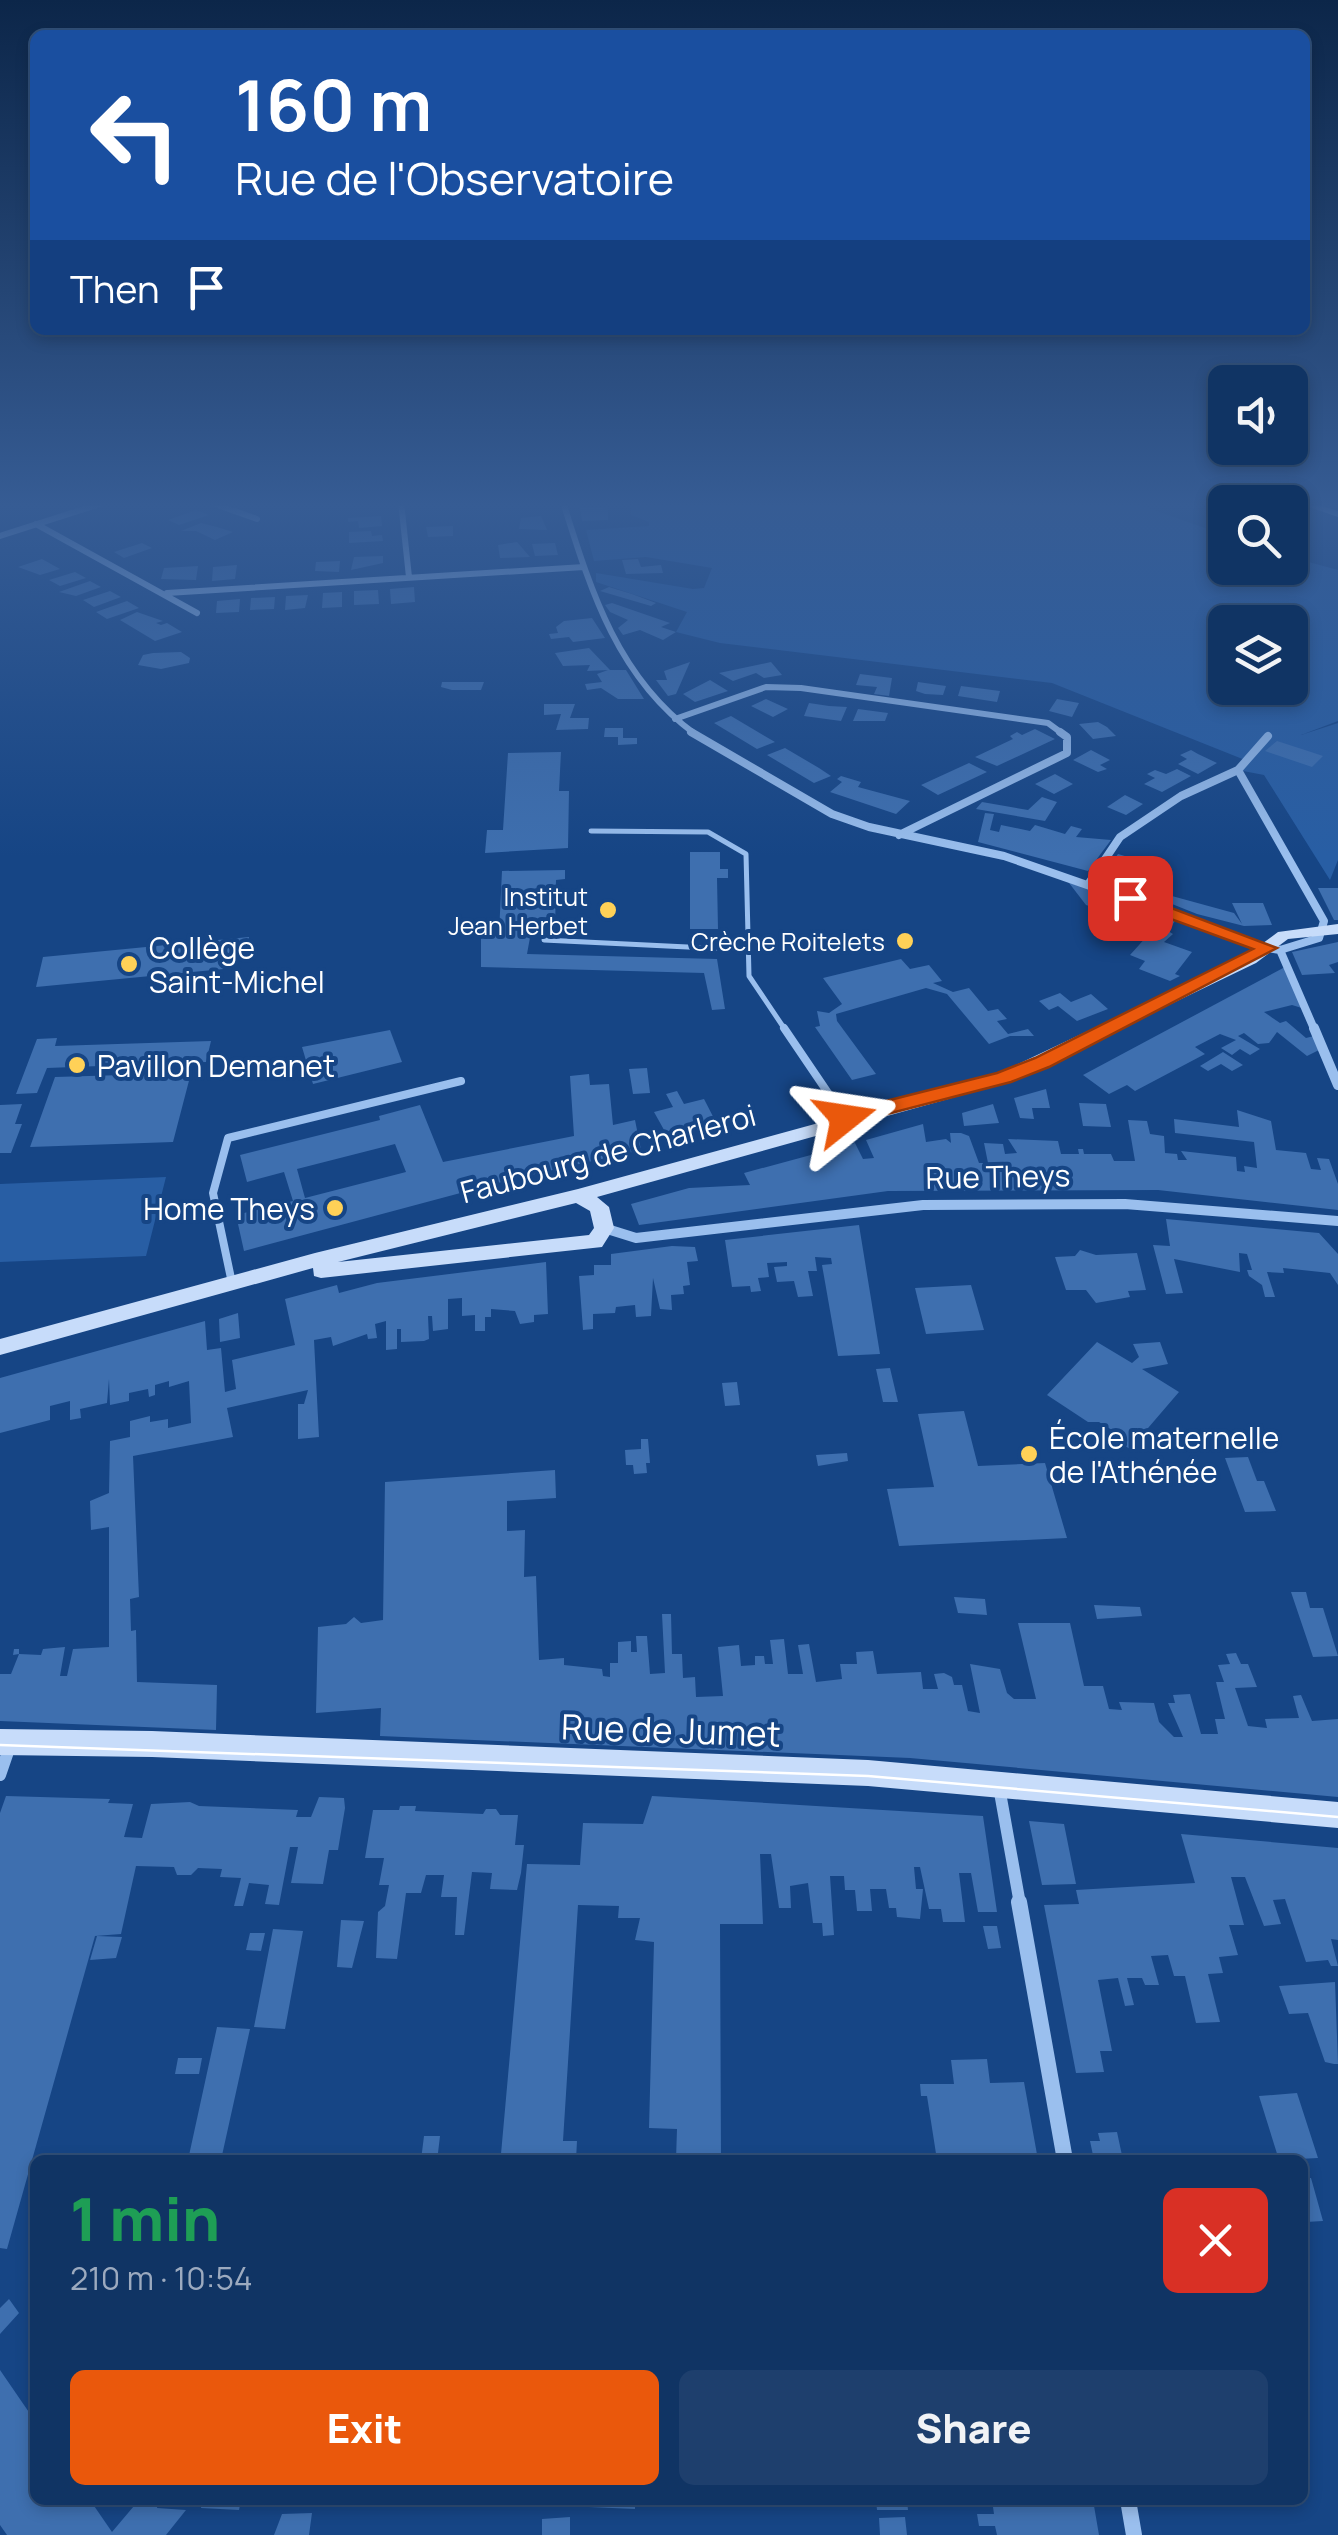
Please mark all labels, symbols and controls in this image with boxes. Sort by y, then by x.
text: 160 m [235,56,432,152]
icon: left [70,70,200,200]
text: Rue de l'Observatoire [235,147,674,209]
icon: arrive [179,260,234,315]
text: Then [70,262,159,314]
map controls [1208,365,1308,705]
button: sound [1208,365,1308,465]
button: search [1208,485,1308,585]
button: layers [1208,605,1308,705]
pin [1088,856,1173,941]
icon: arrive [1103,871,1158,926]
place label: Institut Jean Herbet [448,879,588,943]
marker: Institut Jean Herbet [597,899,619,921]
place label: Crèche Roitelets [691,924,885,959]
place label: Collège Saint-Michel [149,927,325,1002]
marker: Crèche Roitelets [894,930,916,952]
marker: Collège Saint-Michel [118,953,140,975]
place label: Pavillon Demanet [97,1045,335,1086]
marker: Pavillon Demanet [66,1054,88,1076]
position arrow [793,1066,897,1170]
street label: Faubourg de Charleroi [456,1094,760,1212]
street label: Rue Theys [925,1154,1071,1198]
place label: Home Theys [143,1188,315,1229]
marker: Home Theys [324,1197,346,1219]
place label: École maternelle de l'Athénée [1049,1417,1279,1492]
marker: École maternelle de l'Athénée [1018,1443,1040,1465]
street label: Rue de Jumet [560,1702,782,1758]
text: 1 min [70,2177,220,2259]
button: close [1163,2188,1268,2293]
text: 210 m · 10:54 [70,2256,253,2300]
button: Exit [70,2370,659,2485]
button: Share [679,2370,1268,2485]

